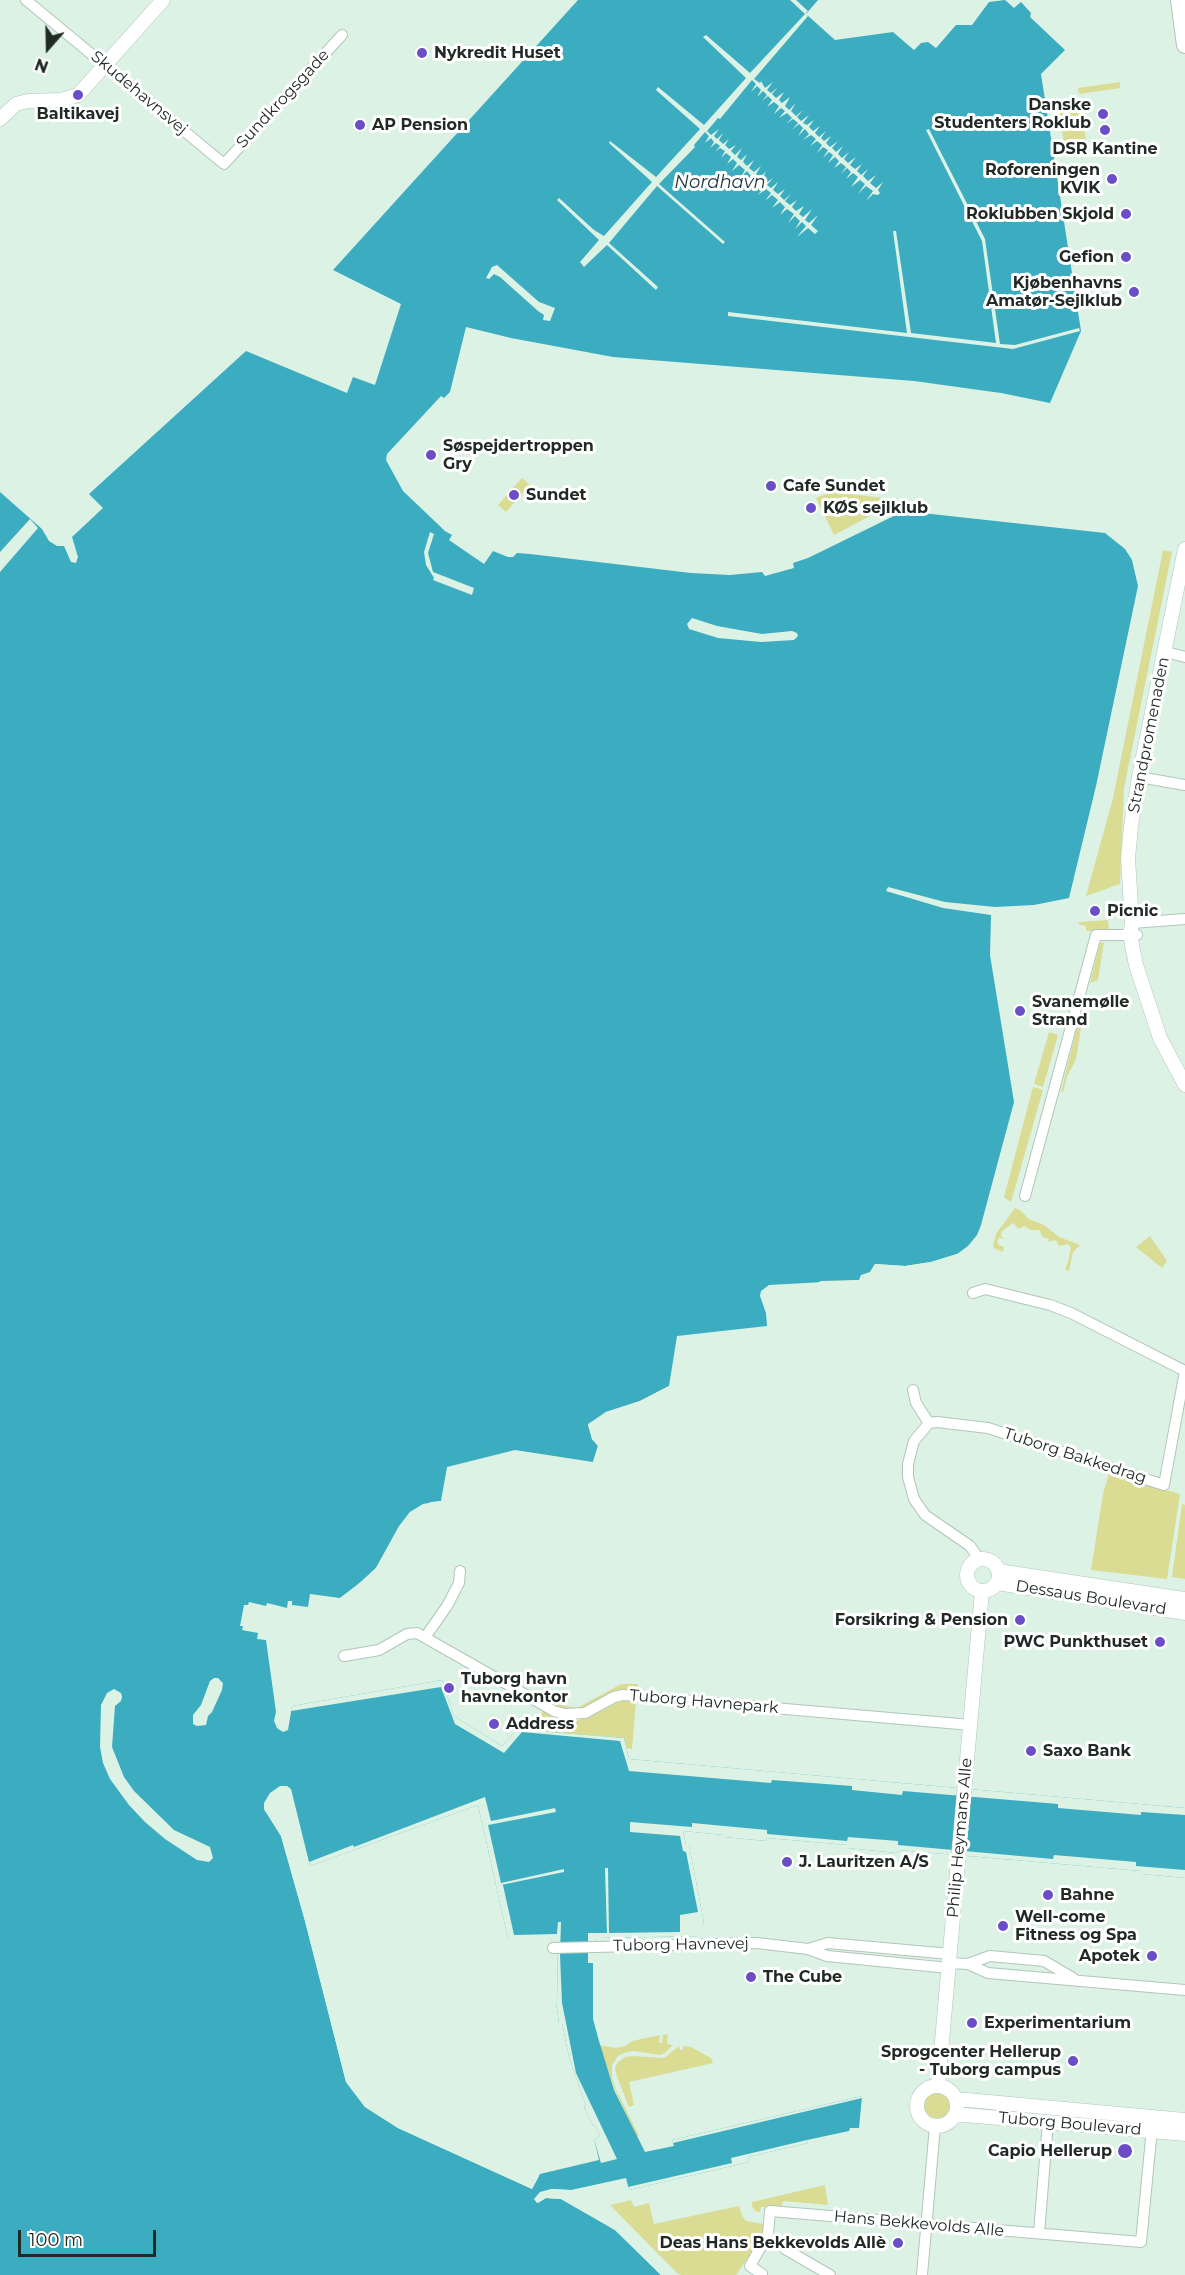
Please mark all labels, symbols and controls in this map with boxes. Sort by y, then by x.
north arrow [18,18,78,78]
place label: Nykredit Huset [434,43,561,63]
street label: Sundkrogsgade [232,46,334,152]
marker: Nykredit Huset [415,46,429,60]
street label: Skudehavnsvej [87,47,191,139]
text: N [32,54,51,77]
marker: Baltikavej [71,88,85,102]
place label: Danske Studenters Roklub [934,95,1091,133]
place label: Baltikavej [37,104,119,124]
marker: Danske Studenters Roklub [1096,107,1110,121]
place label: AP Pension [372,115,468,135]
marker: AP Pension [353,118,367,132]
marker: DSR Kantine [1098,123,1112,137]
place label: DSR Kantine [1052,139,1158,159]
place label: Roforeningen KVIK [985,160,1100,198]
water label: Nordhavn [674,172,766,194]
marker: Roforeningen KVIK [1105,172,1119,186]
place label: Roklubben Skjold [966,204,1114,224]
marker: Roklubben Skjold [1119,207,1133,221]
place label: Gefion [1059,247,1114,267]
marker: Gefion [1119,250,1133,264]
place label: Kjøbenhavns Amatør-Sejlklub [986,273,1122,311]
marker: Kjøbenhavns Amatør-Sejlklub [1127,285,1141,299]
place label: Søspejdertroppen Gry [443,436,594,474]
marker: Søspejdertroppen Gry [424,448,438,462]
place label: Cafe Sundet [783,476,886,496]
marker: Cafe Sundet [764,479,778,493]
place label: Sundet [526,485,586,505]
marker: Sundet [507,488,521,502]
place label: KØS sejlklub [823,498,928,518]
marker: KØS sejlklub [804,501,818,515]
street label: Strandpromenaden [1124,655,1174,815]
place label: Picnic [1107,901,1158,921]
marker: Picnic [1088,904,1102,918]
place label: Svanemølle Strand [1032,992,1129,1030]
marker: Svanemølle Strand [1013,1004,1027,1018]
street label: Tuborg Bakkedrag [1001,1424,1149,1488]
street label: Dessaus Boulevard [1014,1577,1168,1619]
place label: Forsikring & Pension [835,1610,1008,1630]
marker: Forsikring & Pension [1013,1613,1027,1627]
place label: PWC Punkthuset [1003,1632,1148,1652]
marker: PWC Punkthuset [1153,1635,1167,1649]
place label: Tuborg havn havnekontor [461,1669,568,1707]
marker: Tuborg havn havnekontor [442,1681,456,1695]
street label: Tuborg Havnepark [629,1686,779,1718]
place label: Address [506,1714,574,1734]
marker: Address [487,1717,501,1731]
place label: Saxo Bank [1043,1741,1131,1761]
marker: Saxo Bank [1024,1744,1038,1758]
street label: Philip Heymans Alle [943,1757,977,1919]
place label: J. Lauritzen A/S [799,1852,929,1872]
marker: J. Lauritzen A/S [780,1855,794,1869]
place label: Bahne [1060,1885,1114,1905]
marker: Bahne [1041,1888,1055,1902]
place label: Well-come Fitness og Spa [1015,1907,1137,1945]
marker: Well-come Fitness og Spa [996,1919,1010,1933]
street label: Tuborg Havnevej [613,1934,749,1956]
place label: Apotek [1079,1946,1140,1966]
marker: Apotek [1145,1949,1159,1963]
place label: The Cube [763,1967,842,1987]
marker: The Cube [744,1970,758,1984]
place label: Experimentarium [984,2013,1131,2033]
marker: Experimentarium [965,2016,979,2030]
place label: Sprogcenter Hellerup - Tuborg campus [881,2042,1061,2080]
marker: Sprogcenter Hellerup - Tuborg campus [1066,2054,1080,2068]
street label: Tuborg Boulevard [998,2108,1142,2140]
place label: Capio Hellerup [988,2141,1112,2161]
marker: Capio Hellerup [1116,2142,1134,2160]
street label: Hans Bekkevolds Alle [833,2207,1005,2241]
scale bar [21,2218,159,2256]
text: 100 m [29,2229,83,2251]
place label: Deas Hans Bekkevolds Allè [660,2233,886,2253]
marker: Deas Hans Bekkevolds Allè [891,2236,905,2250]

